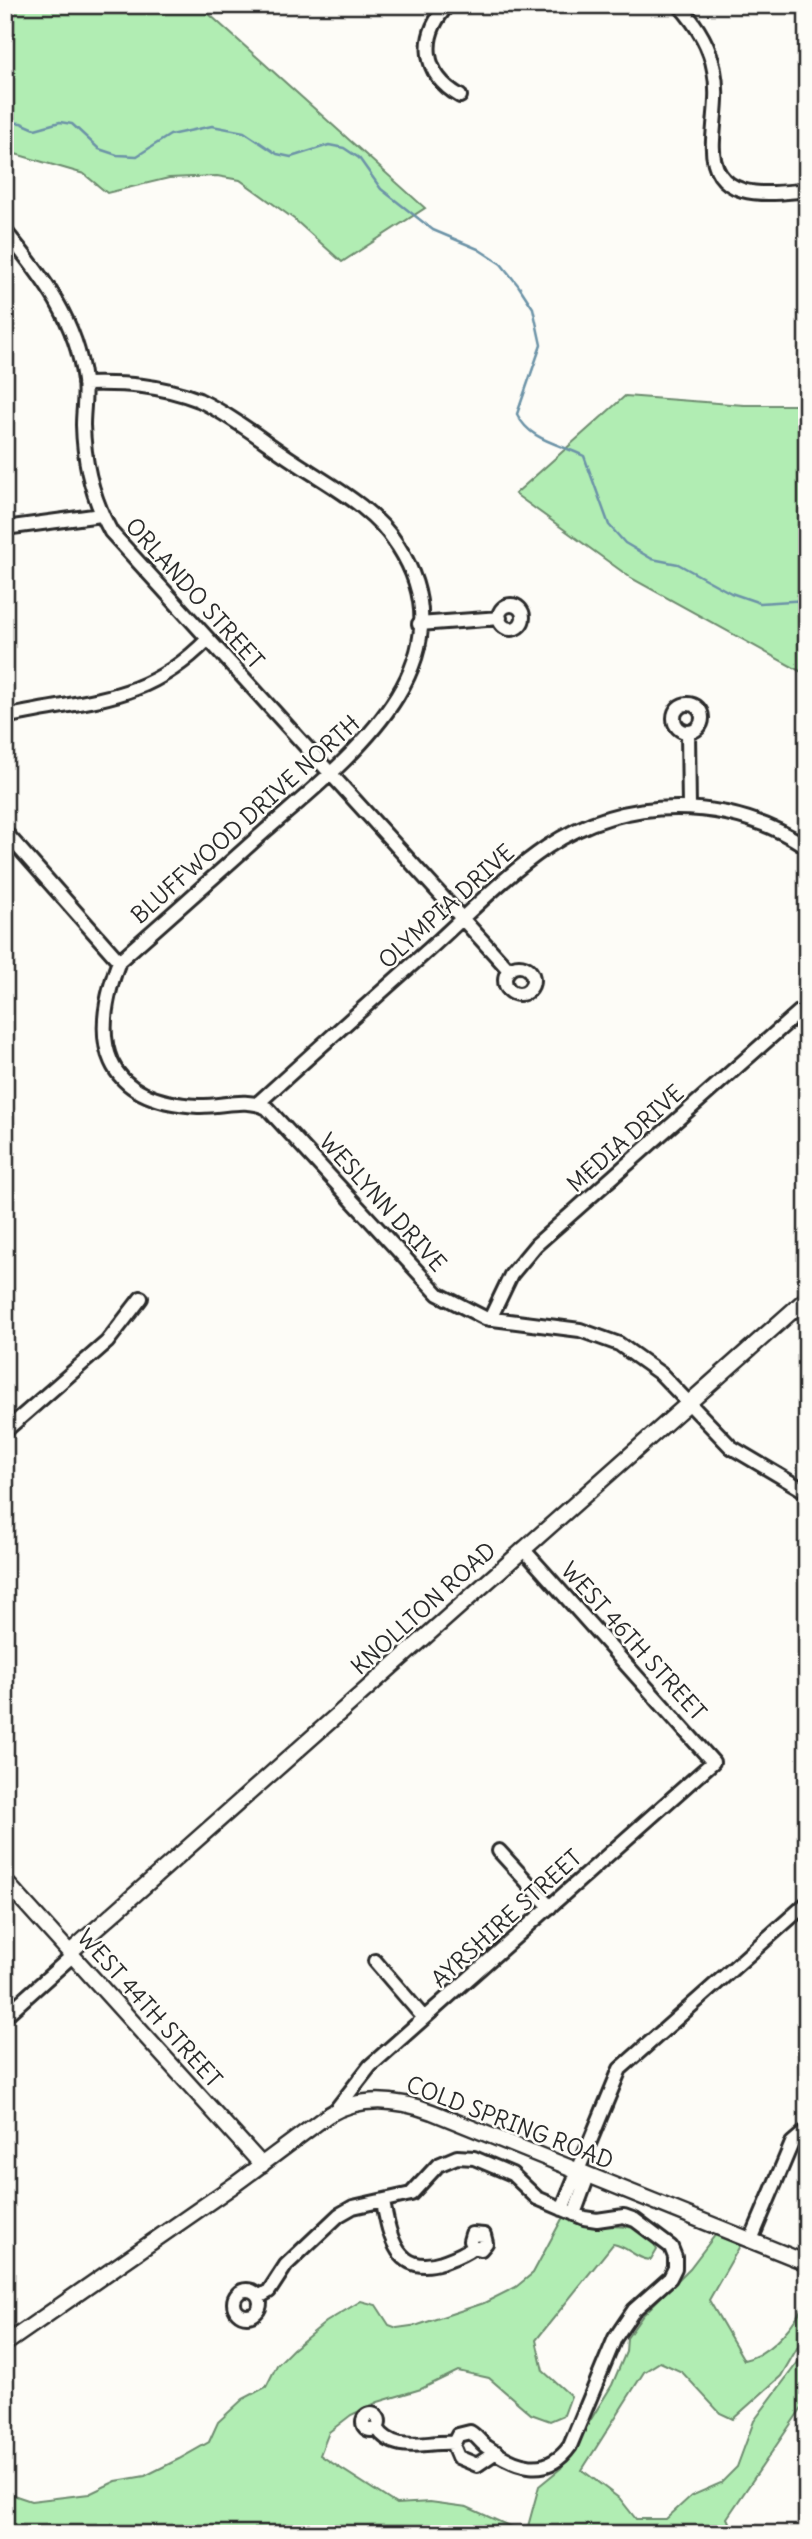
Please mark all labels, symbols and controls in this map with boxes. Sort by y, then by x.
street label: ORLANDO STREET [119,511,271,675]
street label: BLUFFWOOD DRIVE NORTH [125,709,365,929]
street label: OLYMPIA DRIVE [372,837,520,975]
street label: MEDIA DRIVE [561,1078,689,1198]
street label: WESLYNN DRIVE [313,1127,453,1277]
street label: KNOLLTON ROAD [345,1535,501,1681]
street label: WEST 46TH STREET [555,1556,713,1726]
street label: AYRSHIRE STREET [425,1843,587,1993]
street label: WEST 44TH STREET [71,1923,229,2093]
street label: COLD SPRING ROAD [402,2069,618,2175]

